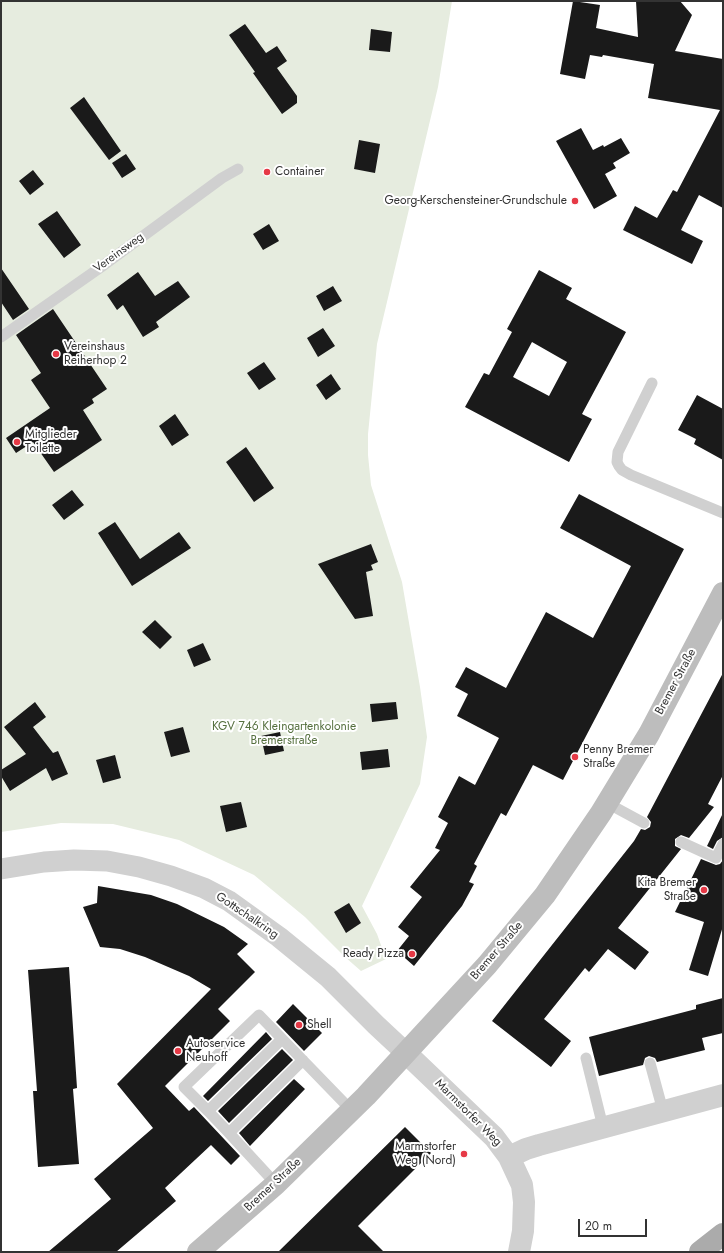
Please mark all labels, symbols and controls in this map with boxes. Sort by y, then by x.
place label: Container [275,165,324,179]
marker: Container [262,167,272,177]
place label: Georg-Kerschensteiner-Grundschule [385,194,567,208]
marker: Georg-Kerschensteiner-Grundschule [570,196,580,206]
street label: Vereinsweg [91,230,147,276]
place label: Vereinshaus Reiherhop 2 [64,340,127,368]
marker: Vereinshaus Reiherhop 2 [51,349,61,359]
place label: Mitglieder Toilette [25,428,77,456]
marker: Mitglieder Toilette [12,437,22,447]
street label: Bremer Straße [653,647,699,717]
park label: KGV 746 Kleingartenkolonie Bremerstraße [212,720,356,748]
place label: Penny Bremer Straße [583,743,653,771]
marker: Penny Bremer Straße [570,752,580,762]
place label: Kita Bremer Straße [637,876,696,904]
marker: Kita Bremer Straße [699,885,709,895]
street label: Gottschalkring [213,890,281,942]
street label: Bremer Straße [468,919,526,983]
place label: Ready Pizza [343,947,404,961]
marker: Ready Pizza [407,949,417,959]
place label: Shell [307,1018,332,1032]
marker: Shell [294,1020,304,1030]
place label: Autoservice Neuhoff [186,1037,245,1065]
marker: Autoservice Neuhoff [173,1046,183,1056]
street label: Marmstorfer Weg [432,1077,504,1149]
place label: Marmstorfer Weg (Nord) [394,1140,456,1168]
marker: Marmstorfer Weg (Nord) [459,1149,469,1159]
street label: Bremer Straße [242,1155,304,1215]
scale bar [580,1211,649,1237]
text: 20 m [585,1217,612,1235]

